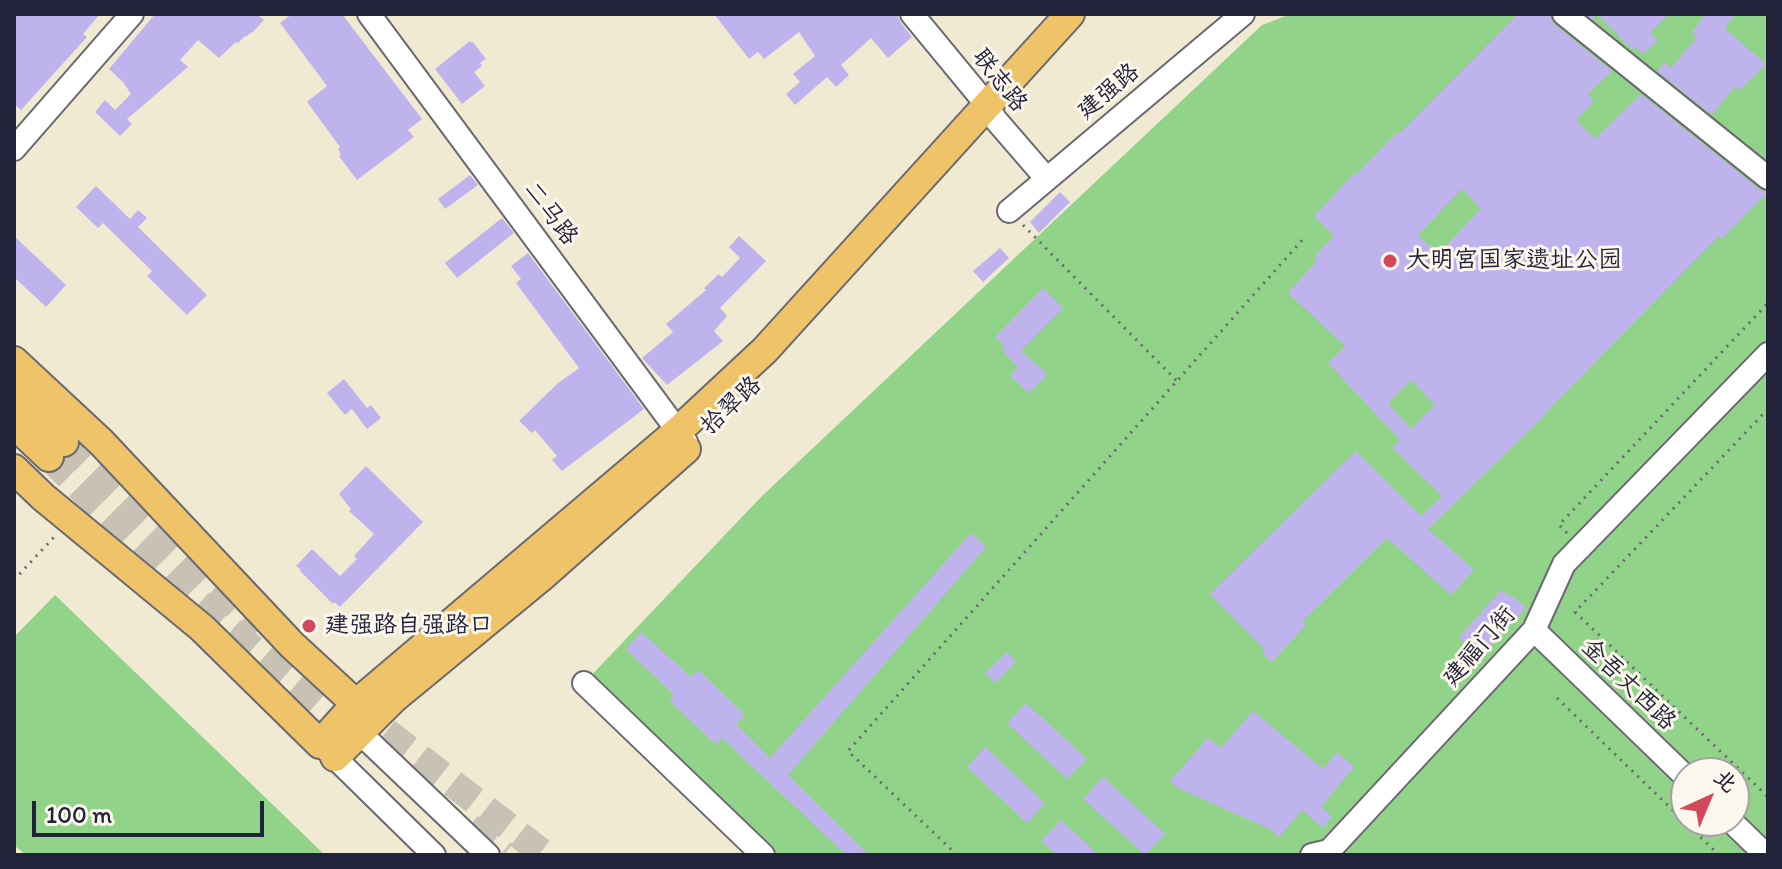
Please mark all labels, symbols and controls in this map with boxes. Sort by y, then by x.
street label: 联志路 [965,44,1033,118]
street label: 建强路 [1072,58,1146,126]
street label: 二马路 [517,177,583,251]
place label: 大明宫国家遗址公园 [1406,247,1622,275]
marker: 大明宫国家遗址公园 [1381,252,1399,270]
street label: 拾翠路 [696,371,768,441]
street label: 建福门街 [1438,601,1522,693]
place label: 建强路自强路口 [325,612,493,640]
marker: 建强路自强路口 [300,617,318,635]
street label: 金吾丈西路 [1575,633,1681,737]
north arrow [1670,757,1750,837]
text: 北 [1708,763,1743,798]
scale bar [36,785,268,835]
text: 100 m [46,800,112,829]

